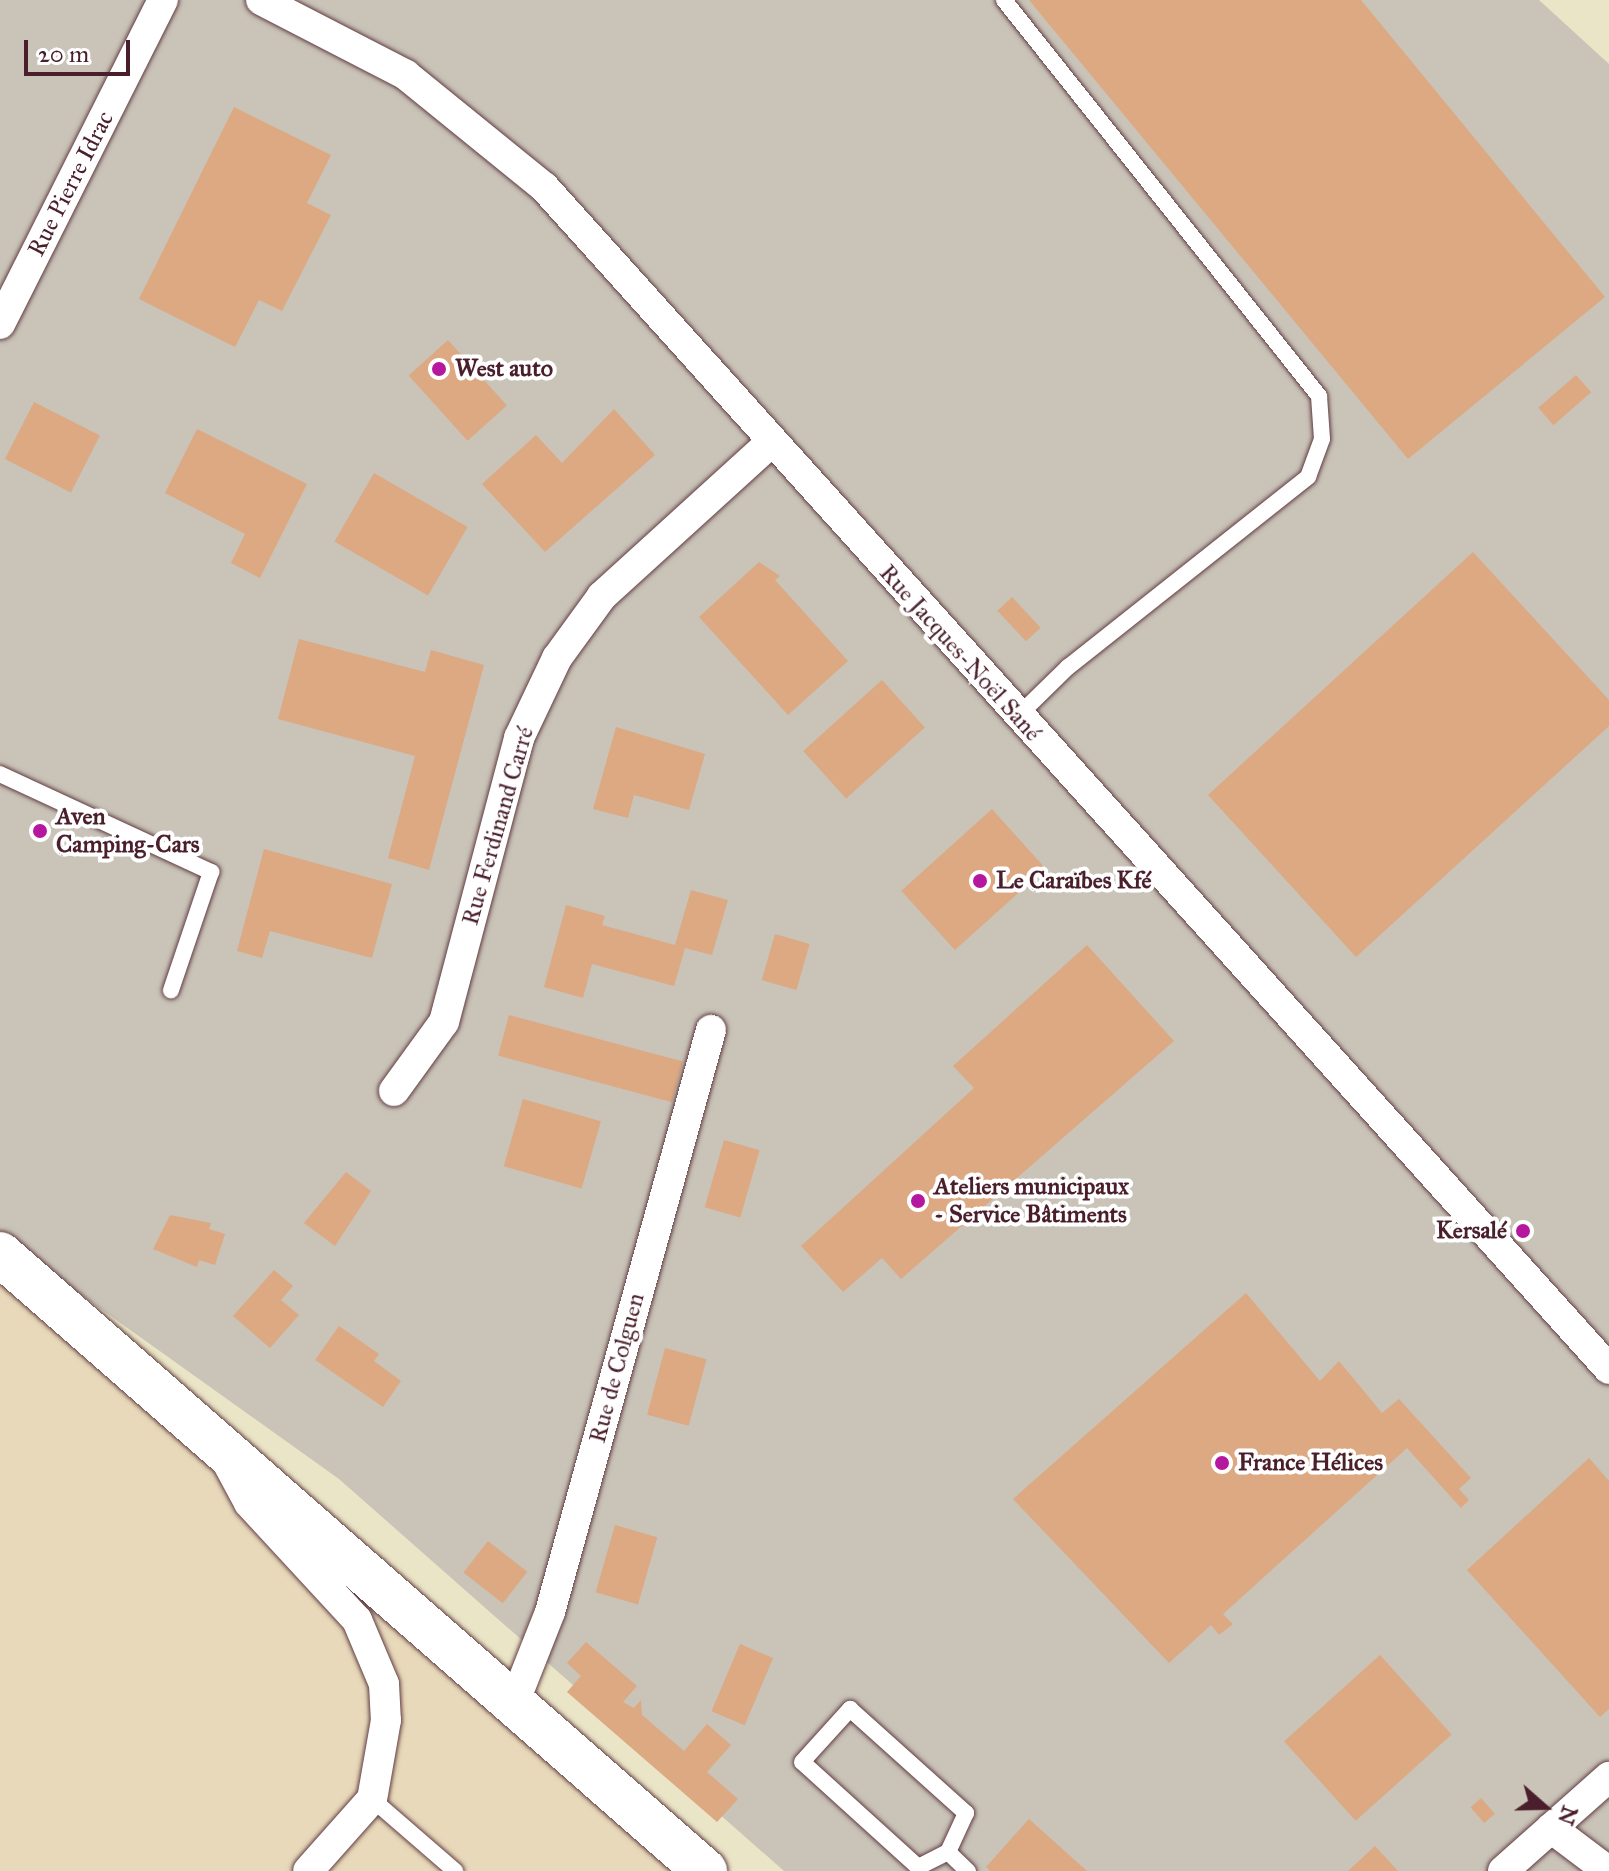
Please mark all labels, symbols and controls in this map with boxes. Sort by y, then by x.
scale bar [28,24,134,74]
text: 20 m [38,39,89,69]
street label: Rue Pierre Idrac [22,107,120,261]
place label: West auto [455,355,553,383]
marker: West auto [430,360,448,378]
street label: Rue Jacques-Noël Sané [873,559,1047,747]
street label: Rue Ferdinand Carré [456,724,540,928]
place label: Aven Camping-Cars [56,803,200,859]
marker: Aven Camping-Cars [31,822,49,840]
place label: Le Caraïbes Kfé [996,867,1151,895]
marker: Le Caraïbes Kfé [971,872,989,890]
place label: Ateliers municipaux - Service Bâtiments [934,1173,1129,1229]
marker: Ateliers municipaux - Service Bâtiments [909,1192,927,1210]
place label: Kersalé [1436,1217,1507,1245]
marker: Kersalé [1514,1222,1532,1240]
street label: Rue de Colguen [583,1290,651,1446]
place label: France Hélices [1238,1449,1383,1477]
marker: France Hélices [1213,1454,1231,1472]
north arrow [1505,1767,1585,1847]
text: N [1552,1802,1584,1829]

